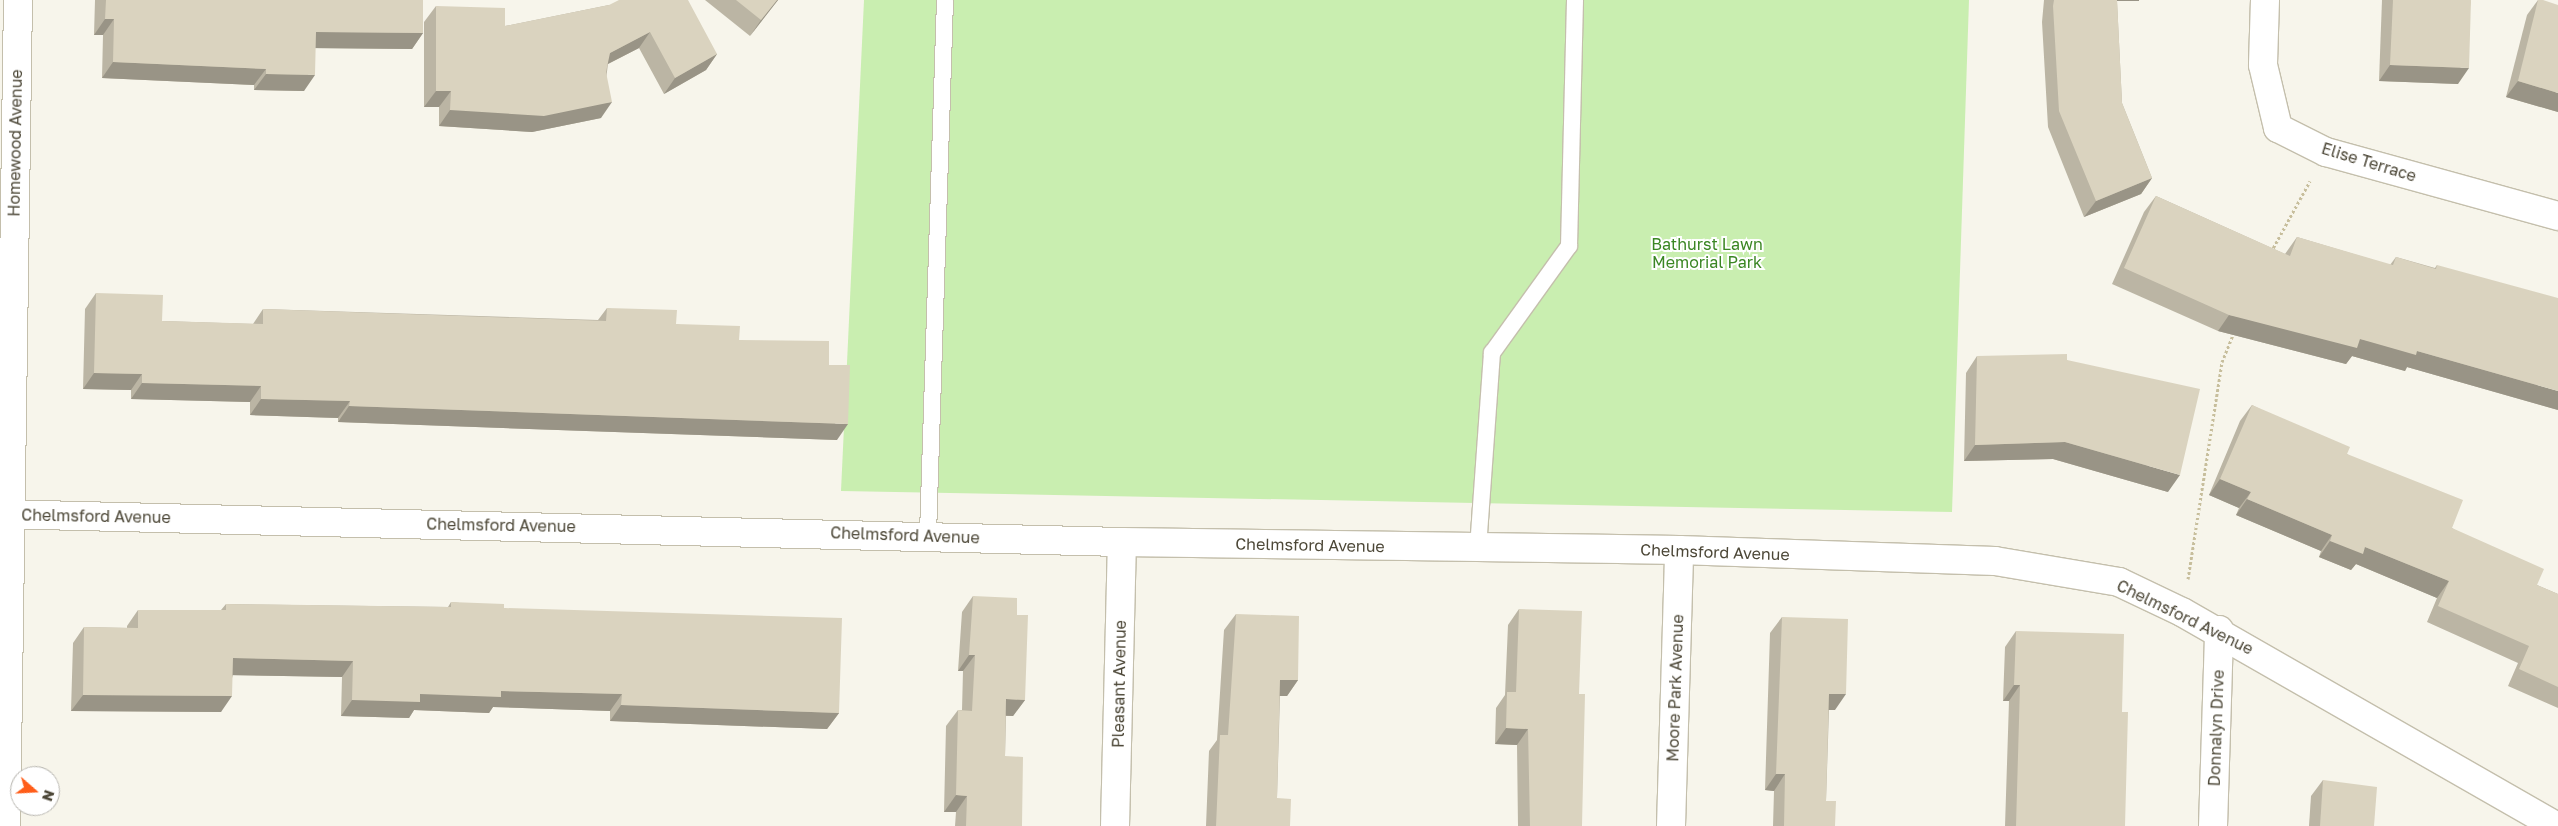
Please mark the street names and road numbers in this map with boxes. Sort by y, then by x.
street label: Homewood Avenue [4,69,26,217]
street label: Elise Terrace [2319,138,2419,186]
street label: Chelmsford Avenue [21,505,171,527]
street label: Chelmsford Avenue [426,514,576,536]
street label: Chelmsford Avenue [830,523,980,547]
street label: Chelmsford Avenue [1235,534,1385,556]
street label: Chelmsford Avenue [1640,540,1790,564]
street label: Chelmsford Avenue [2114,576,2256,658]
street label: Moore Park Avenue [1663,614,1687,762]
street label: Pleasant Avenue [1108,620,1130,748]
street label: Donnalyn Drive [2204,669,2228,787]

